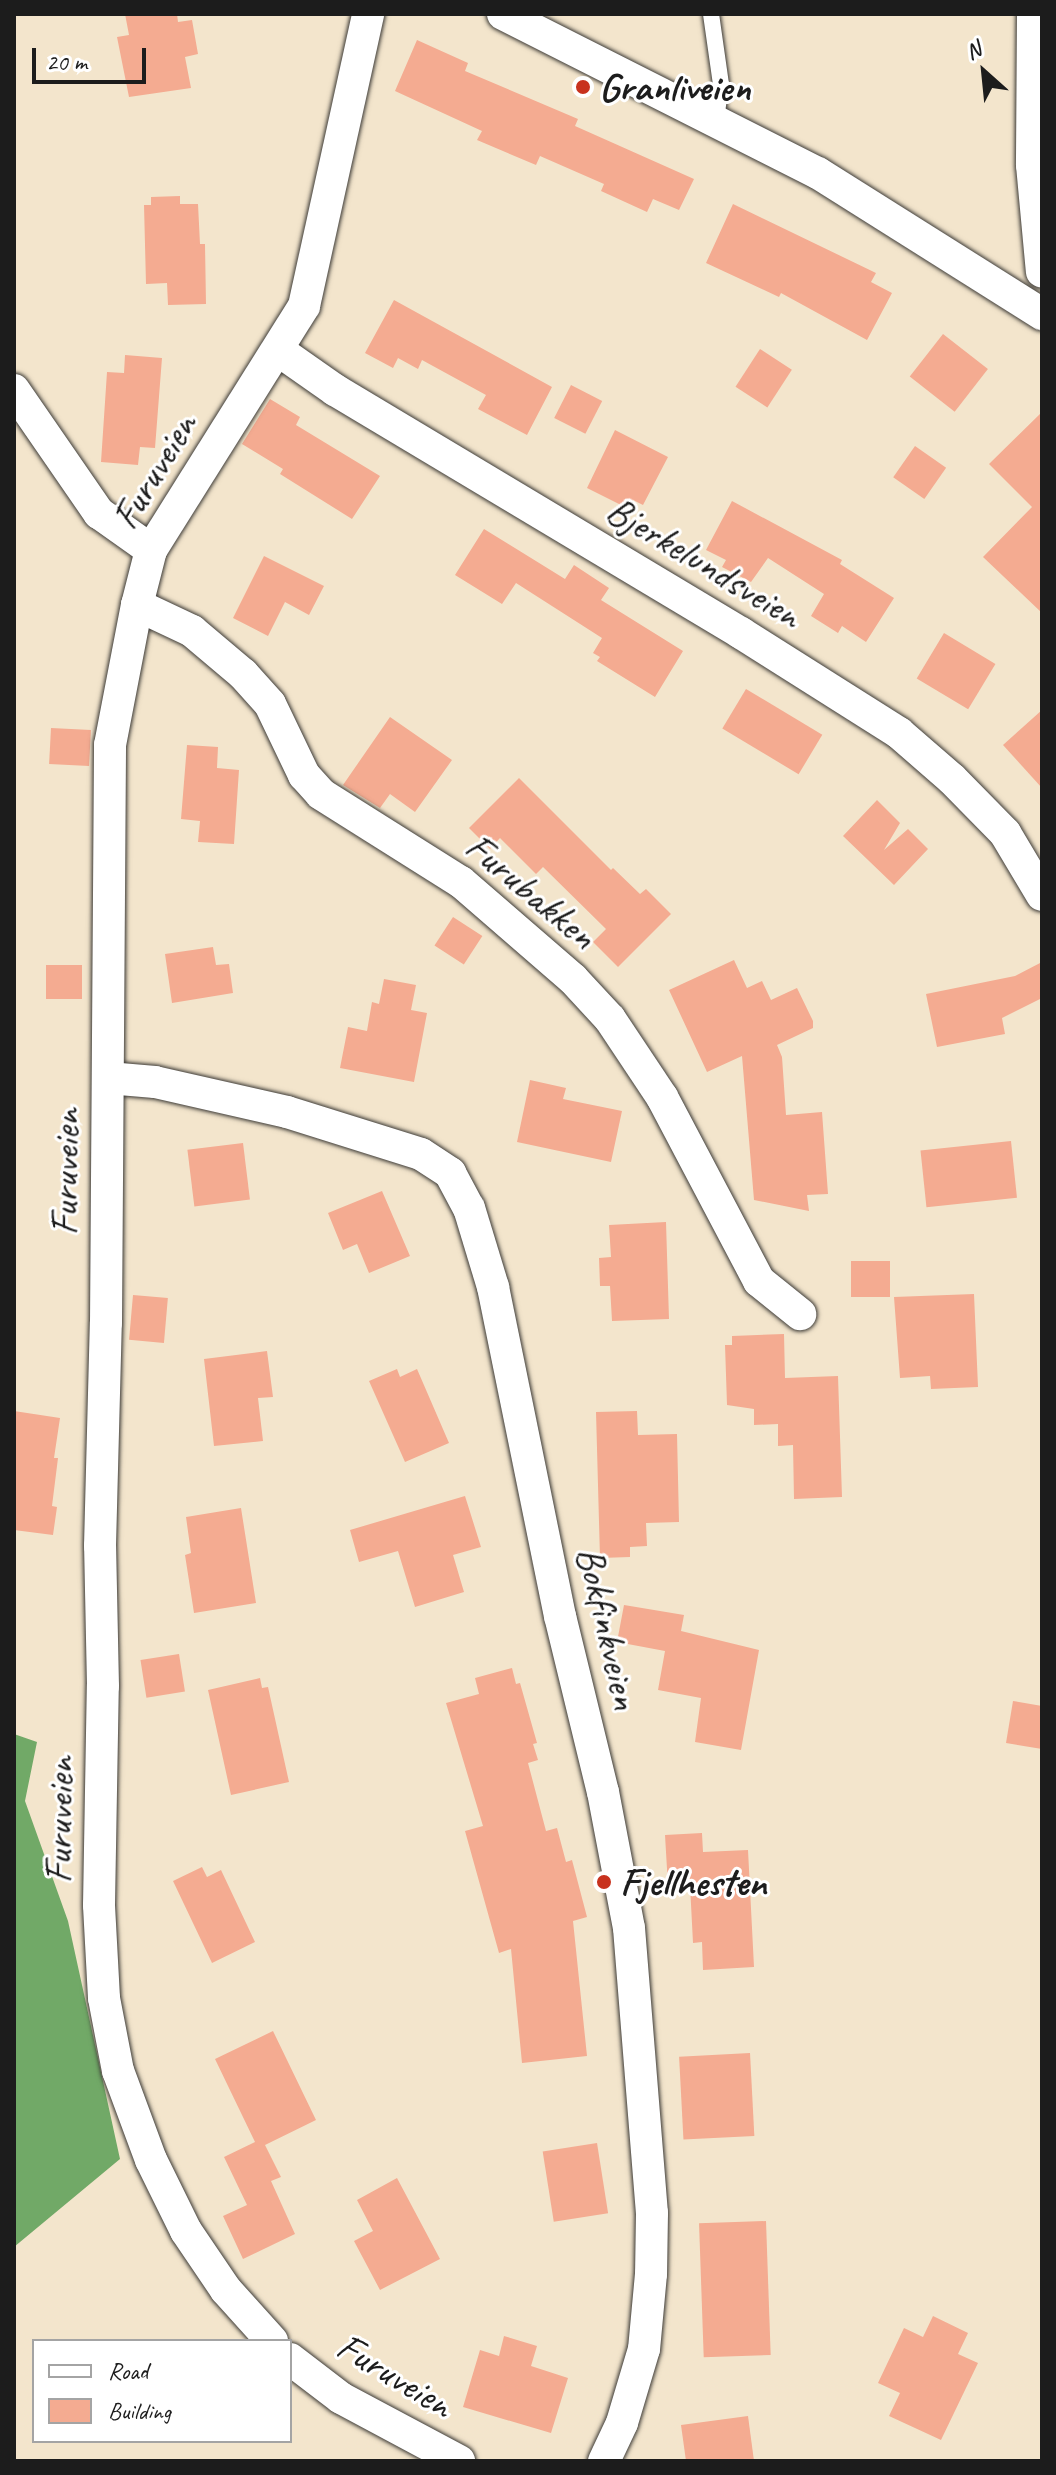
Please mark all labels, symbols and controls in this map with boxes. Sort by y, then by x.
scale bar [36,32,150,82]
north arrow [944,32,1024,112]
text: N [961,35,986,66]
text: 20 m [46,47,87,77]
place label: Granliveien [599,63,750,111]
marker: Granliveien [574,78,592,96]
street label: Furuveien [101,404,207,538]
street label: Bjerkelundsveien [598,485,810,639]
street label: Furubakken [456,822,606,960]
street label: Furuveien [40,1108,90,1236]
street label: Bokfinkveien [566,1542,650,1714]
street label: Furuveien [34,1756,84,1884]
place label: Fjellhesten [620,1858,766,1906]
marker: Fjellhesten [595,1873,613,1891]
street label: Furuveien [328,2322,462,2428]
legend [32,2339,292,2443]
text: Road [108,2356,148,2386]
text: Building [108,2396,171,2426]

